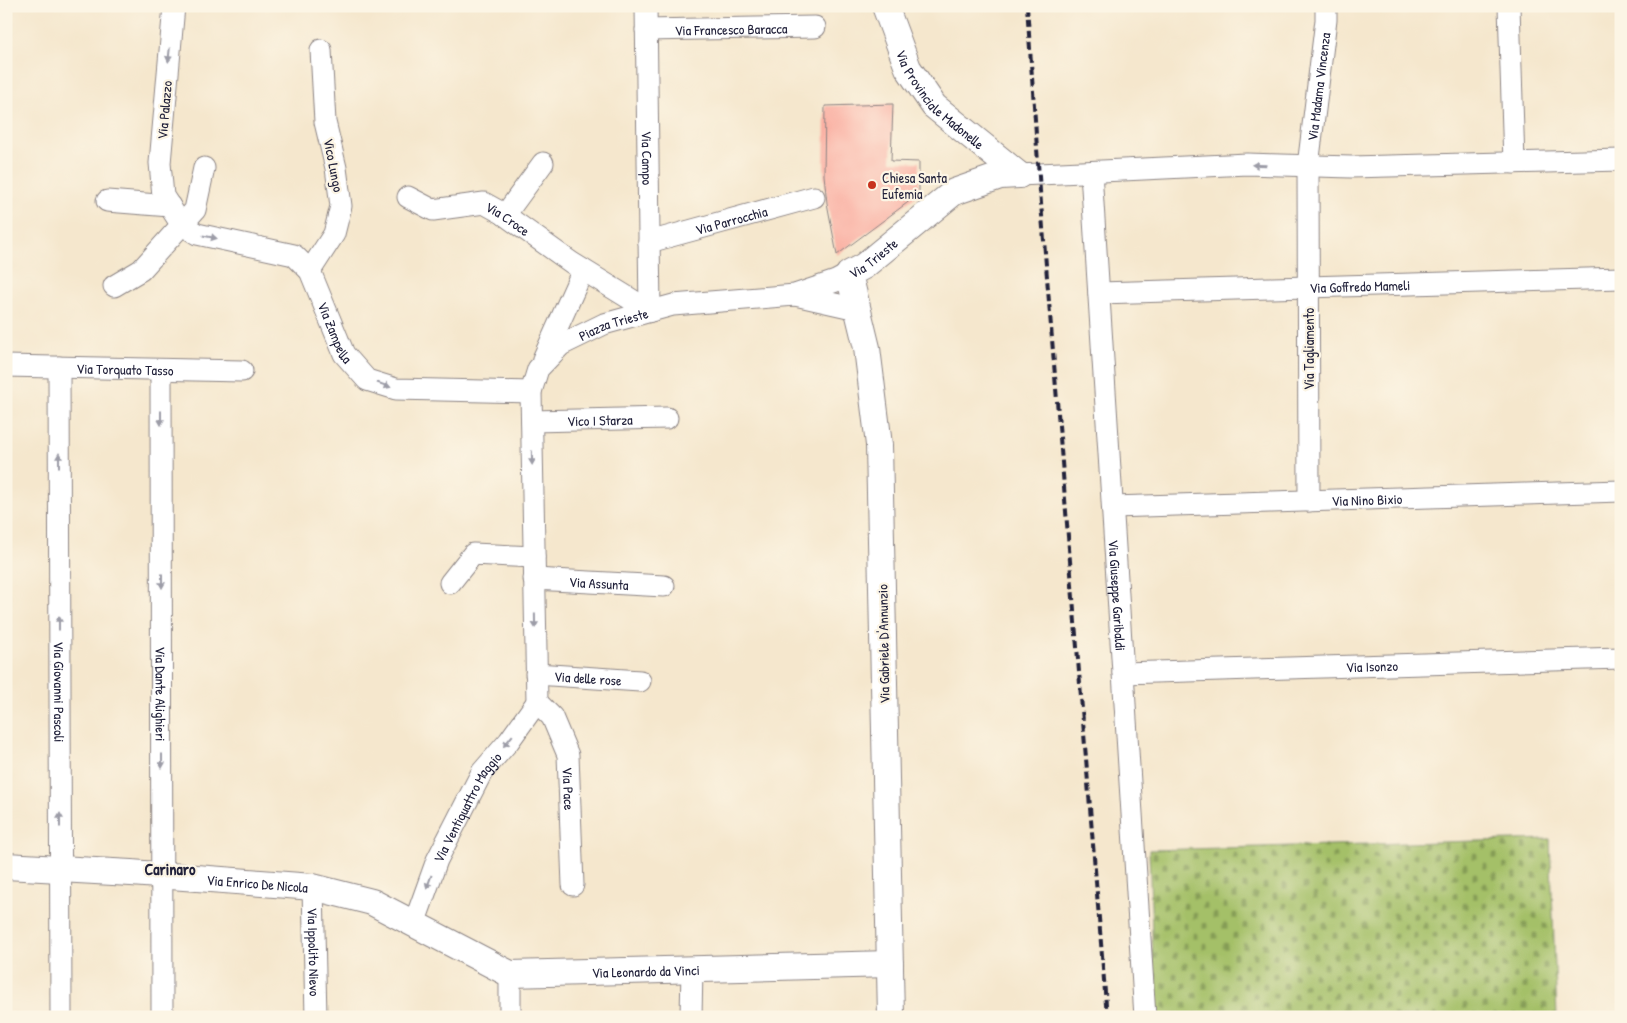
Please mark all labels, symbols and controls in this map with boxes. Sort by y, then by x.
street label: Via Francesco Baracca [674,18,788,39]
street label: Via Madama Vincenza [1302,31,1334,142]
one-way arrow [165,47,173,63]
street label: Via Provinciale Madonelle [892,47,989,153]
street label: Via Palazzo [152,80,176,140]
street label: Via Campo [638,131,658,186]
street label: Vico Lungo [319,137,349,194]
one-way arrow [1251,160,1267,168]
place label: Chiesa Santa Eufemia [882,168,947,203]
marker: Chiesa Santa Eufemia [866,179,878,191]
street label: Via Croce [483,196,534,240]
street label: Via Parrocchia [693,201,770,239]
one-way arrow [203,233,218,241]
street label: Via Trieste [845,233,901,282]
street label: Via Goffredo Mameli [1309,275,1410,296]
street label: Via Zampella [314,299,357,367]
street label: Piazza Trieste [575,303,650,345]
street label: Via Tagliamento [1299,308,1319,390]
street label: Via Torquato Tasso [76,358,174,379]
one-way arrow [377,381,392,389]
street label: Vico I Starza [567,409,633,430]
one-way arrow [157,411,165,427]
one-way arrow [528,450,536,466]
one-way arrow [55,452,63,468]
street label: Via Nino Bixio [1331,488,1403,510]
street label: Via Giuseppe Garibaldi [1105,539,1131,651]
street label: Via Assunta [569,571,630,594]
one-way arrow [158,573,166,589]
street label: Via Gabriele D'Annunzio [872,584,894,704]
one-way arrow [531,613,539,629]
one-way arrow [55,615,63,631]
street label: Via Giovanni Pascoli [50,641,70,743]
street label: Via Dante Alighieri [151,647,171,741]
street label: Via Isonzo [1346,655,1399,676]
street label: Via delle rose [553,666,623,689]
one-way arrow [503,735,514,748]
street label: Via Ventiquattro Maggio [428,747,505,865]
one-way arrow [158,753,166,769]
street label: Via Pace [559,767,580,811]
one-way arrow [56,812,64,828]
district label: Carinaro [145,858,196,880]
street label: Via Enrico De Nicola [206,869,309,896]
one-way arrow [425,875,433,890]
street label: Via Ippolito Nievo [304,907,325,997]
street label: Via Leonardo da Vinci [592,960,700,981]

